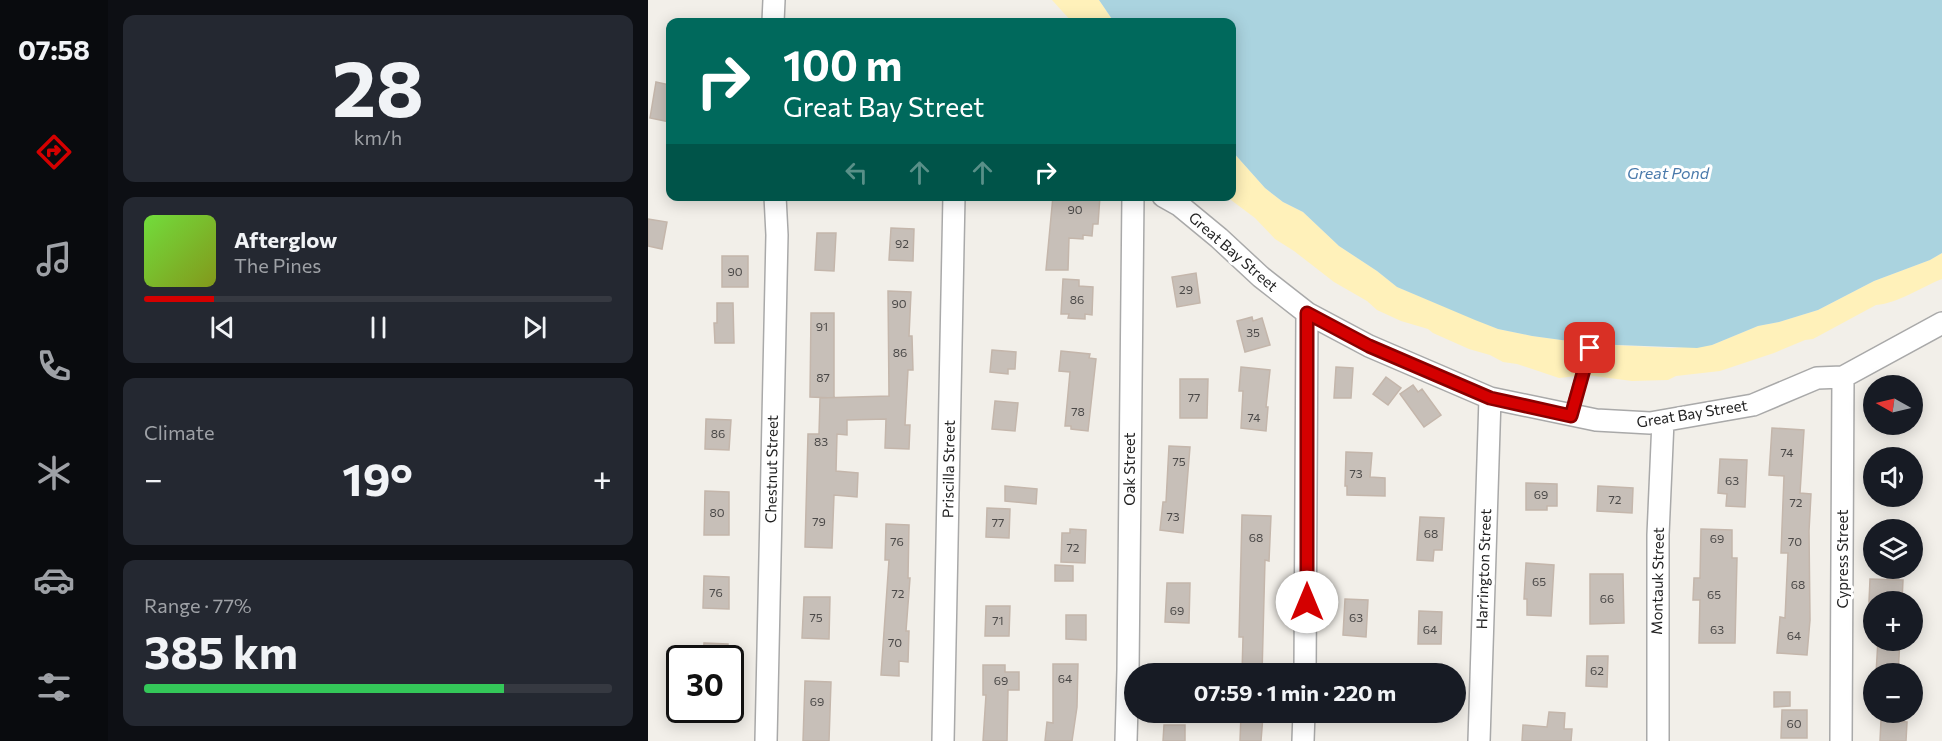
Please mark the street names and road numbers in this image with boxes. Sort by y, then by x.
street label: Great Bay Street [1186,208,1282,295]
street label: Great Bay Street [1635,395,1749,431]
street label: Chestnut Street [761,415,781,523]
street label: Priscilla Street [938,420,958,518]
street label: Oak Street [1120,432,1138,506]
street label: Harrington Street [1472,508,1494,630]
street label: Cypress Street [1833,509,1851,609]
street label: Montauk Street [1647,527,1667,635]

